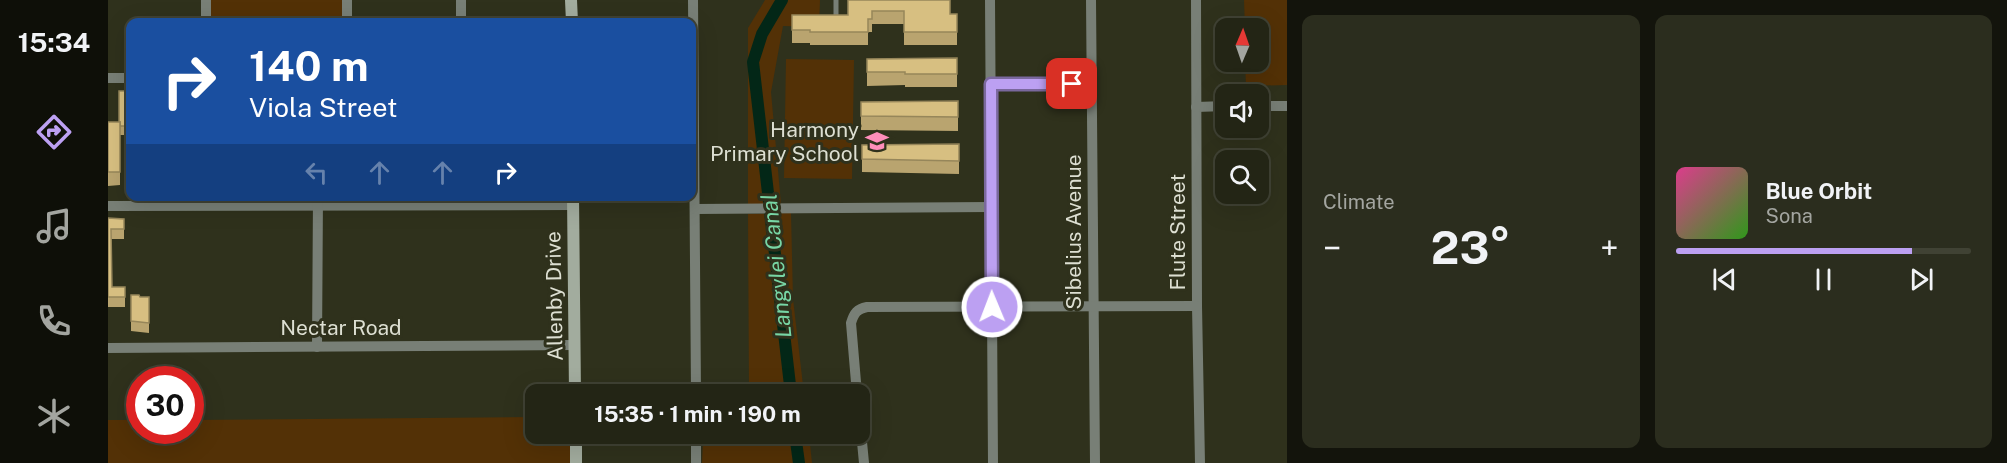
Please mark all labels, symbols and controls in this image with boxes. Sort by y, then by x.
north arrow [1215,18,1269,72]
map controls [1215,18,1269,204]
text: 15:34 [18,26,90,58]
text: 140 m [249,41,369,90]
icon: right [150,42,228,120]
pin [1046,58,1097,109]
icon: arrive [1055,67,1088,100]
button: sound [1215,84,1269,138]
text: Viola Street [249,91,398,123]
icon: directions [33,111,75,153]
place label: Harmony Primary School [710,117,859,166]
school or university icon: Harmony Primary School [864,128,890,154]
button: search [1215,150,1269,204]
street label: Sibelius Avenue [1061,154,1086,310]
icon: left [300,156,333,189]
icon: ahead [363,156,396,189]
icon: ahead [426,156,459,189]
icon: right [489,156,522,189]
street label: Flute Street [1165,174,1190,290]
text: Blue Orbit [1766,178,1872,204]
text: Climate [1323,190,1395,214]
water label: Langvlei Canal [755,193,797,339]
text: Sona [1766,204,1813,228]
icon: music [33,205,75,247]
text: 23° [1431,221,1511,274]
text: − [1323,229,1341,267]
text: + [1600,229,1619,267]
street label: Allenby Drive [540,231,568,361]
icon: previous [1708,263,1741,296]
icon: pause [1807,263,1840,296]
icon: next [1905,263,1938,296]
position arrow [960,275,1024,339]
icon: phone [33,300,75,342]
street label: Nectar Road [280,315,402,340]
speed limit sign: 30 [126,366,204,444]
icon: climate [33,395,75,437]
text: 15:35 · 1 min · 190 m [594,401,801,427]

